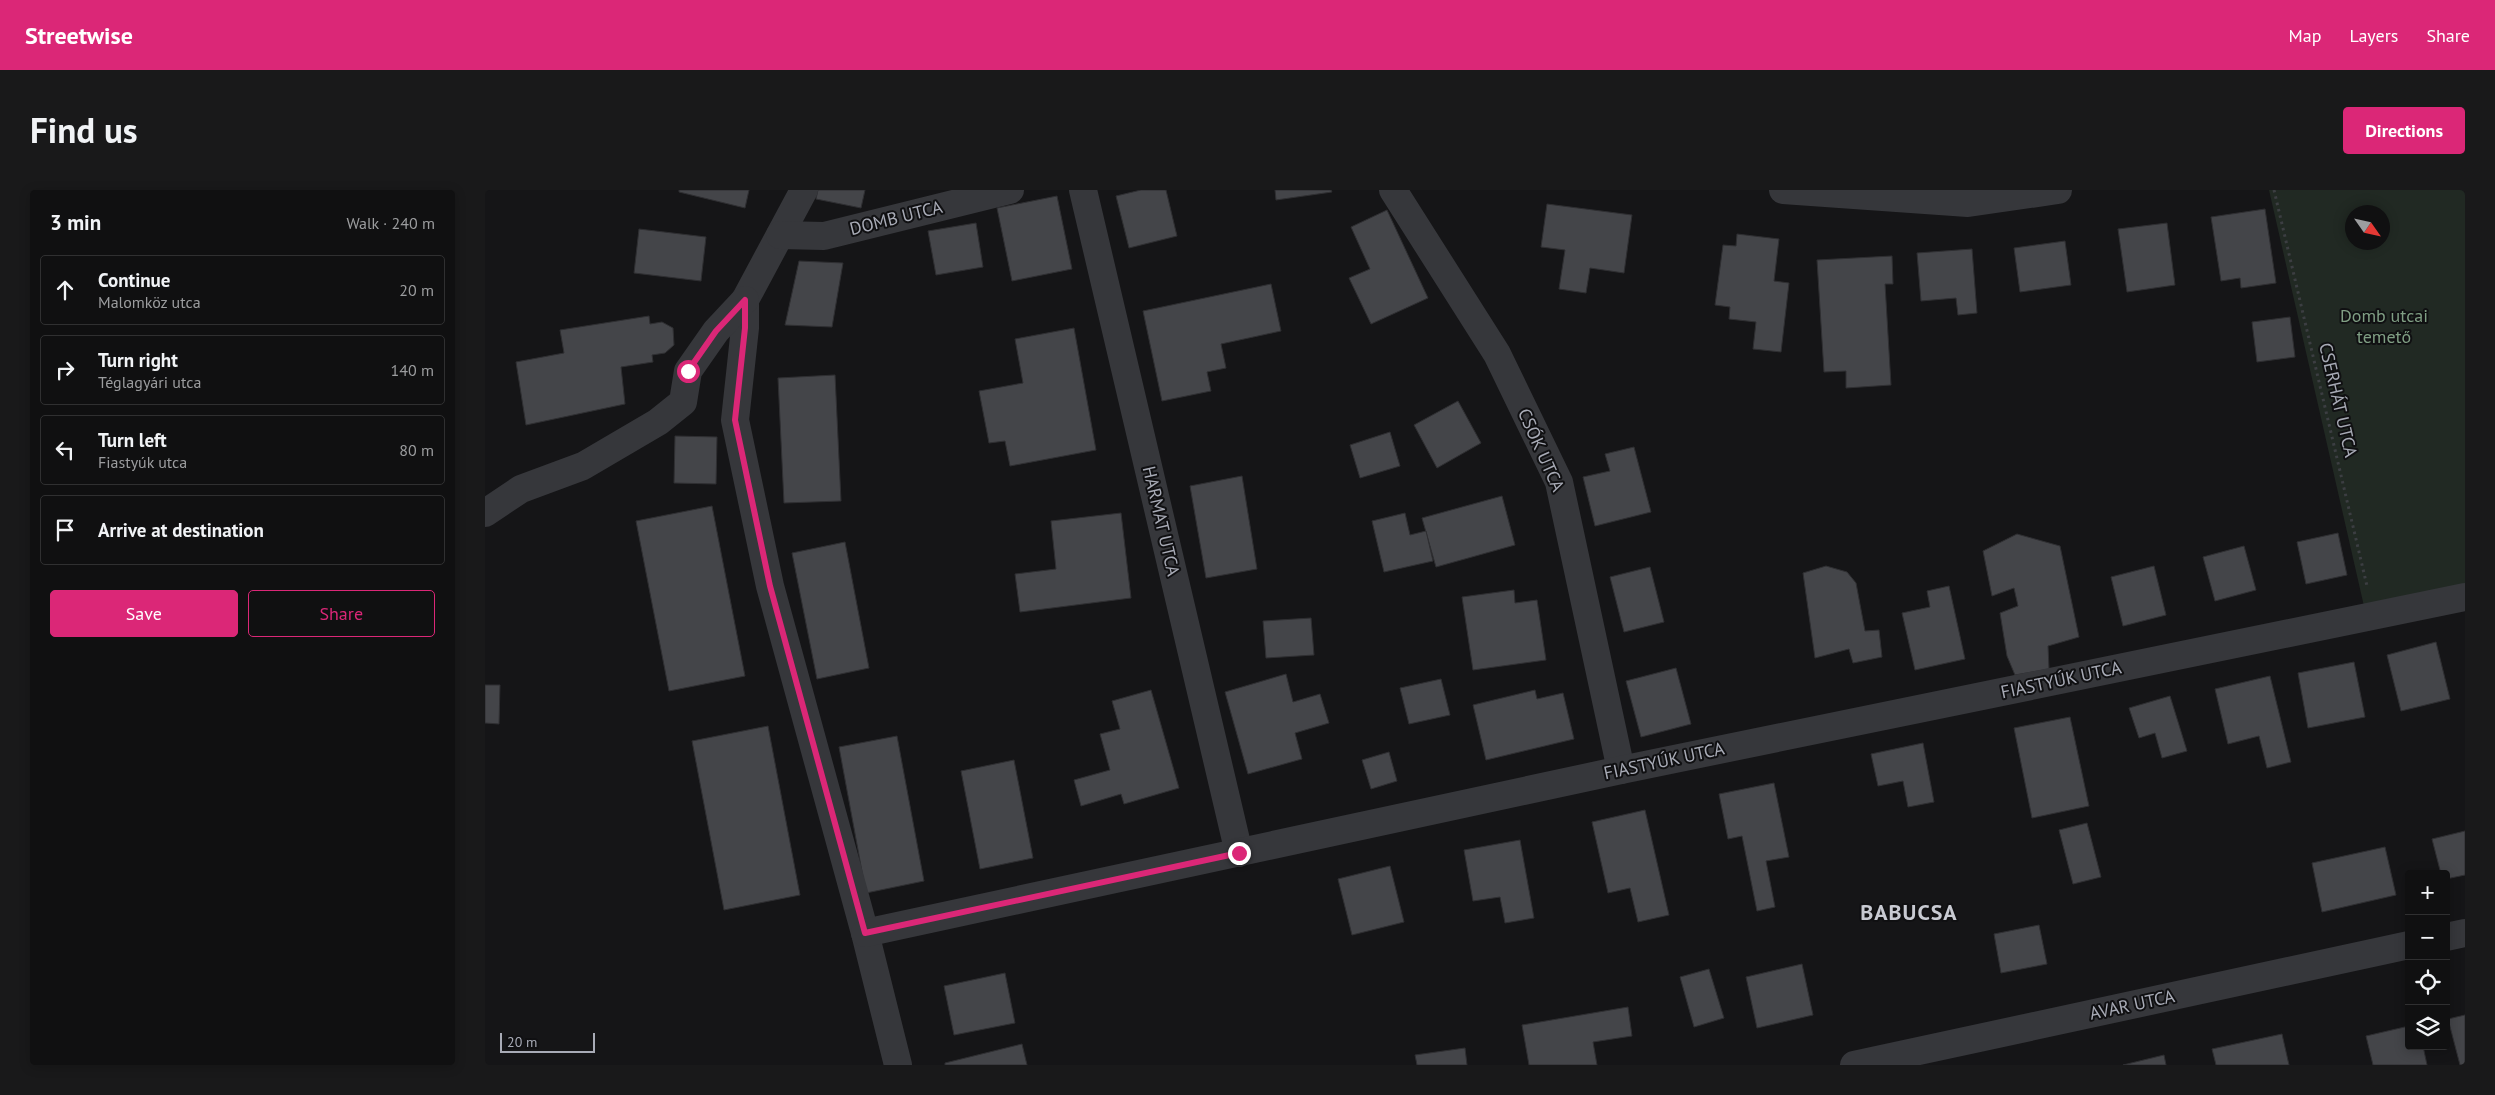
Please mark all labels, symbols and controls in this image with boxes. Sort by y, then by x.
text: Streetwise [25,20,133,51]
text: Map [2289,24,2321,47]
text: Layers [2349,24,2398,47]
text: Share [2426,24,2470,47]
text: Find us [30,107,138,153]
button: Directions [2343,107,2465,154]
street label: DOMB UTCA [847,195,945,240]
north arrow [2345,205,2390,250]
text: 3 min [50,209,101,236]
text: Walk · 240 m [346,213,435,233]
text: Continue [98,268,170,292]
icon: ahead [51,276,79,304]
text: 20 m [399,280,434,300]
text: Malomköz utca [98,292,201,312]
park label: Domb utcai temető [2340,304,2428,348]
street label: CSERHÁT UTCA [2314,340,2363,460]
text: Turn right [98,348,178,372]
icon: right [51,356,79,384]
text: 140 m [391,360,434,380]
route start [677,360,700,383]
text: Téglagyári utca [98,372,201,392]
street label: CSÓK UTCA [1513,405,1570,495]
text: Turn left [98,428,167,452]
icon: left [51,436,79,464]
text: 80 m [399,440,434,460]
text: Fiastyúk utca [98,452,187,472]
street label: HARMAT UTCA [1138,464,1185,579]
icon: arrive [51,516,79,544]
text: Arrive at destination [98,518,264,542]
button: Save [50,590,238,637]
button: Share [248,590,435,637]
street label: FIASTYÚK UTCA [1999,655,2124,704]
street label: FIASTYÚK UTCA [1602,736,1727,785]
route end [1228,842,1251,865]
map controls [2405,870,2450,1050]
button: + [2405,870,2450,915]
district label: BABUCSA [1860,898,1958,926]
button: − [2405,915,2450,960]
button: locate [2405,960,2450,1005]
street label: AVAR UTCA [2087,984,2177,1025]
button: layers [2405,1005,2450,1050]
scale bar [500,1030,595,1053]
text: 20 m [507,1033,537,1051]

